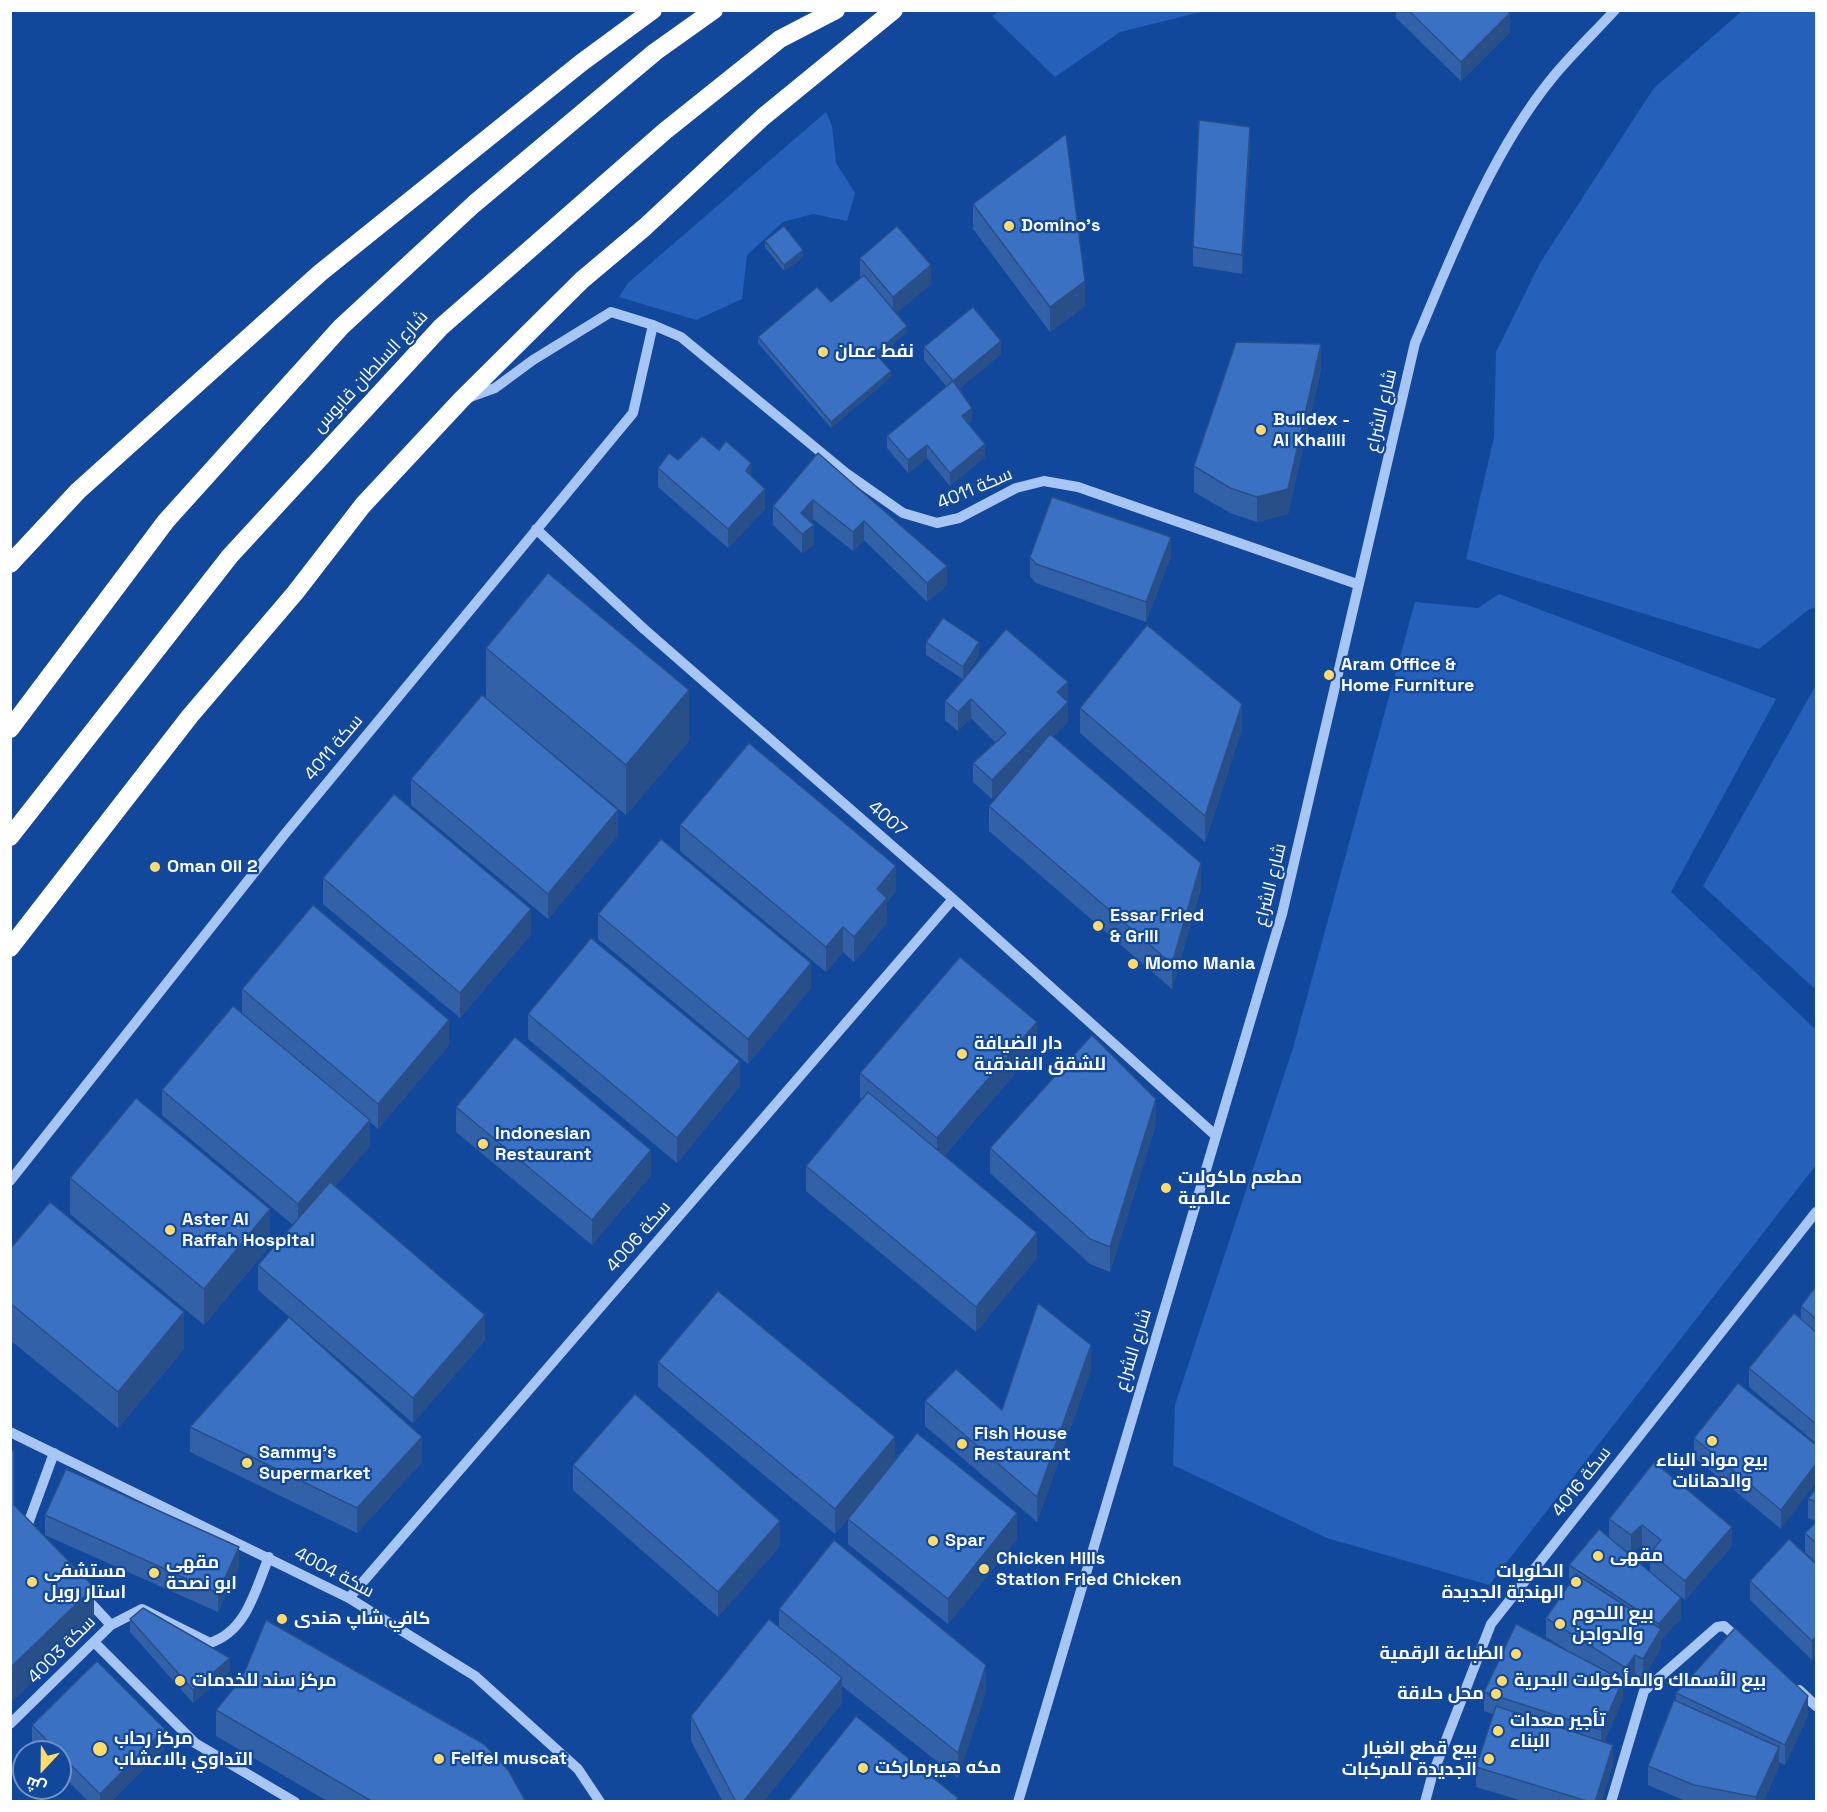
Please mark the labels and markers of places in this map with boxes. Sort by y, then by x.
place label: Domino's [1021,215,1100,237]
marker: Domino's [1002,219,1016,233]
place label: نفط عمان [835,341,914,363]
marker: نفط عمان [816,345,830,359]
place label: Buildex - Al Khalili [1273,409,1350,452]
marker: Buildex - Al Khalili [1254,423,1268,437]
place label: Aram Office & Home Furniture [1341,654,1474,696]
marker: Aram Office & Home Furniture [1322,668,1336,682]
place label: Oman Oil 2 [167,856,258,878]
marker: Oman Oil 2 [148,860,162,874]
place label: Essar Fried & Grill [1110,905,1204,948]
marker: Essar Fried & Grill [1091,919,1105,933]
place label: Momo Mania [1145,953,1255,975]
marker: Momo Mania [1126,957,1140,971]
place label: دار الضيافة للشقق الفندقية [974,1033,1106,1076]
marker: دار الضيافة للشقق الفندقية [955,1047,969,1061]
place label: Indonesian Restaurant [495,1123,592,1166]
marker: Indonesian Restaurant [476,1137,490,1151]
place label: مطعم ماكولات عالمية [1178,1167,1302,1210]
marker: مطعم ماكولات عالمية [1159,1181,1173,1195]
place label: Aster Al Raffah Hospital [182,1209,315,1252]
marker: Aster Al Raffah Hospital [163,1223,177,1237]
place label: Fish House Restaurant [974,1423,1071,1466]
marker: بيع مواد البناء والدهانات [1705,1434,1719,1448]
marker: Fish House Restaurant [955,1437,969,1451]
place label: Sammy's Supermarket [259,1442,371,1484]
place label: بيع مواد البناء والدهانات [1656,1450,1768,1492]
marker: Sammy's Supermarket [240,1456,254,1470]
place label: Spar [945,1530,985,1552]
marker: Spar [926,1534,940,1548]
place label: مقهى [1610,1545,1663,1567]
place label: Chicken Hills Station Fried Chicken [996,1548,1182,1590]
marker: مقهى [1591,1549,1605,1563]
place label: مقهى ابو نصحة [166,1552,237,1594]
place label: مستشفى استار رويل [44,1561,126,1604]
place label: الحلويات الهندية الجديدة [1442,1561,1564,1604]
marker: Chicken Hills Station Fried Chicken [977,1562,991,1576]
marker: مقهى ابو نصحة [147,1566,161,1580]
marker: مستشفى استار رويل [25,1575,39,1589]
marker: الحلويات الهندية الجديدة [1569,1575,1583,1589]
place label: بيع اللحوم والدواجن [1572,1603,1654,1646]
place label: كافي شاپ هندی [294,1608,430,1630]
marker: كافي شاپ هندی [275,1612,289,1626]
marker: بيع اللحوم والدواجن [1553,1617,1567,1631]
place label: الطباعة الرقمية [1379,1643,1504,1665]
marker: الطباعة الرقمية [1509,1647,1523,1661]
place label: مركز سند للخدمات [192,1670,337,1692]
place label: بيع الأسماك والمأكولات البحرية [1514,1670,1766,1692]
marker: مركز سند للخدمات [173,1674,187,1688]
marker: بيع الأسماك والمأكولات البحرية [1495,1674,1509,1688]
place label: محل حلاقة [1397,1683,1484,1705]
marker: محل حلاقة [1489,1687,1503,1701]
place label: تأجير معدات البناء [1510,1710,1605,1752]
marker: تأجير معدات البناء [1491,1724,1505,1738]
place label: مركز رحاب التداوي بالاعشاب [114,1728,253,1770]
place label: بيع قطع الغيار الجديدة للمركبات [1342,1738,1477,1780]
marker: مركز رحاب التداوي بالاعشاب [91,1740,109,1758]
place label: Felfel muscat [451,1748,567,1770]
marker: Felfel muscat [432,1752,446,1766]
marker: بيع قطع الغيار الجديدة للمركبات [1482,1752,1496,1766]
place label: مكه هيبرماركت [875,1757,1001,1779]
marker: مكه هيبرماركت [856,1761,870,1775]

